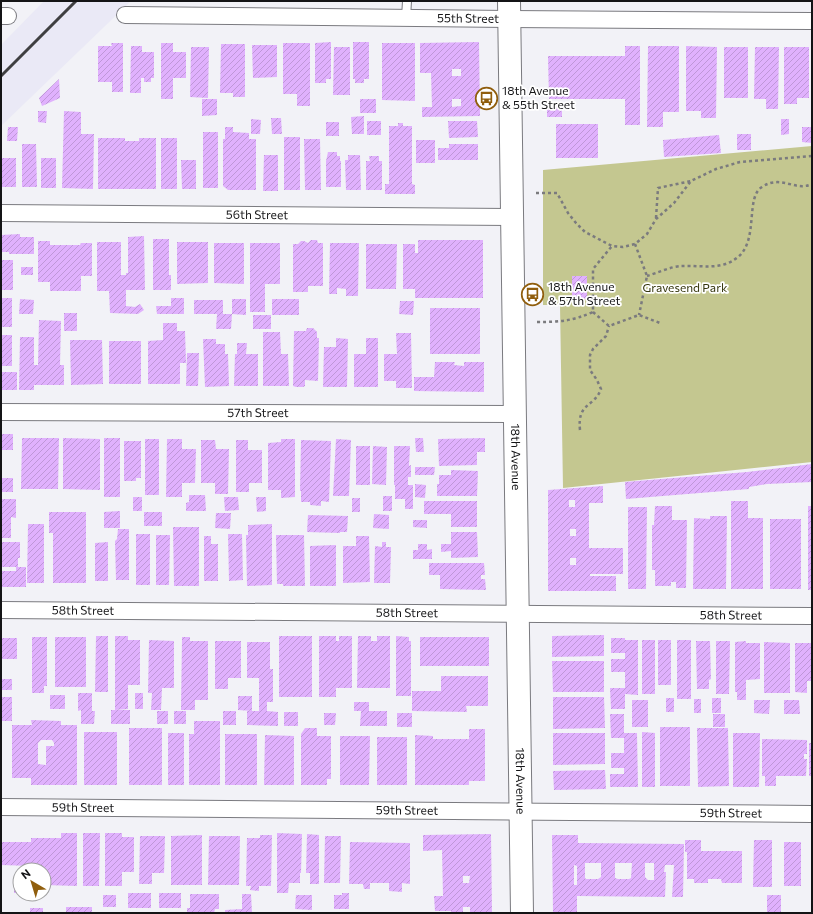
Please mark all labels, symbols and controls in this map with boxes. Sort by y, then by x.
street label: 55th Street [437,10,499,25]
place label: 18th Avenue & 55th Street [502,83,575,111]
bus stop icon: 18th Avenue & 55th Street [474,85,500,111]
street label: 56th Street [226,207,288,221]
place label: 18th Avenue & 57th Street [548,279,620,307]
park label: Gravesend Park [643,280,728,294]
bus stop icon: 18th Avenue & 57th Street [520,281,546,307]
street label: 57th Street [227,405,289,419]
street label: 18th Avenue [509,424,524,490]
street label: 58th Street [52,602,114,617]
street label: 58th Street [376,605,438,619]
street label: 58th Street [700,607,762,622]
street label: 18th Avenue [514,747,529,814]
street label: 59th Street [52,799,114,814]
street label: 59th Street [376,802,438,817]
street label: 59th Street [700,805,762,820]
north arrow [12,862,52,902]
text: N [18,866,33,881]

